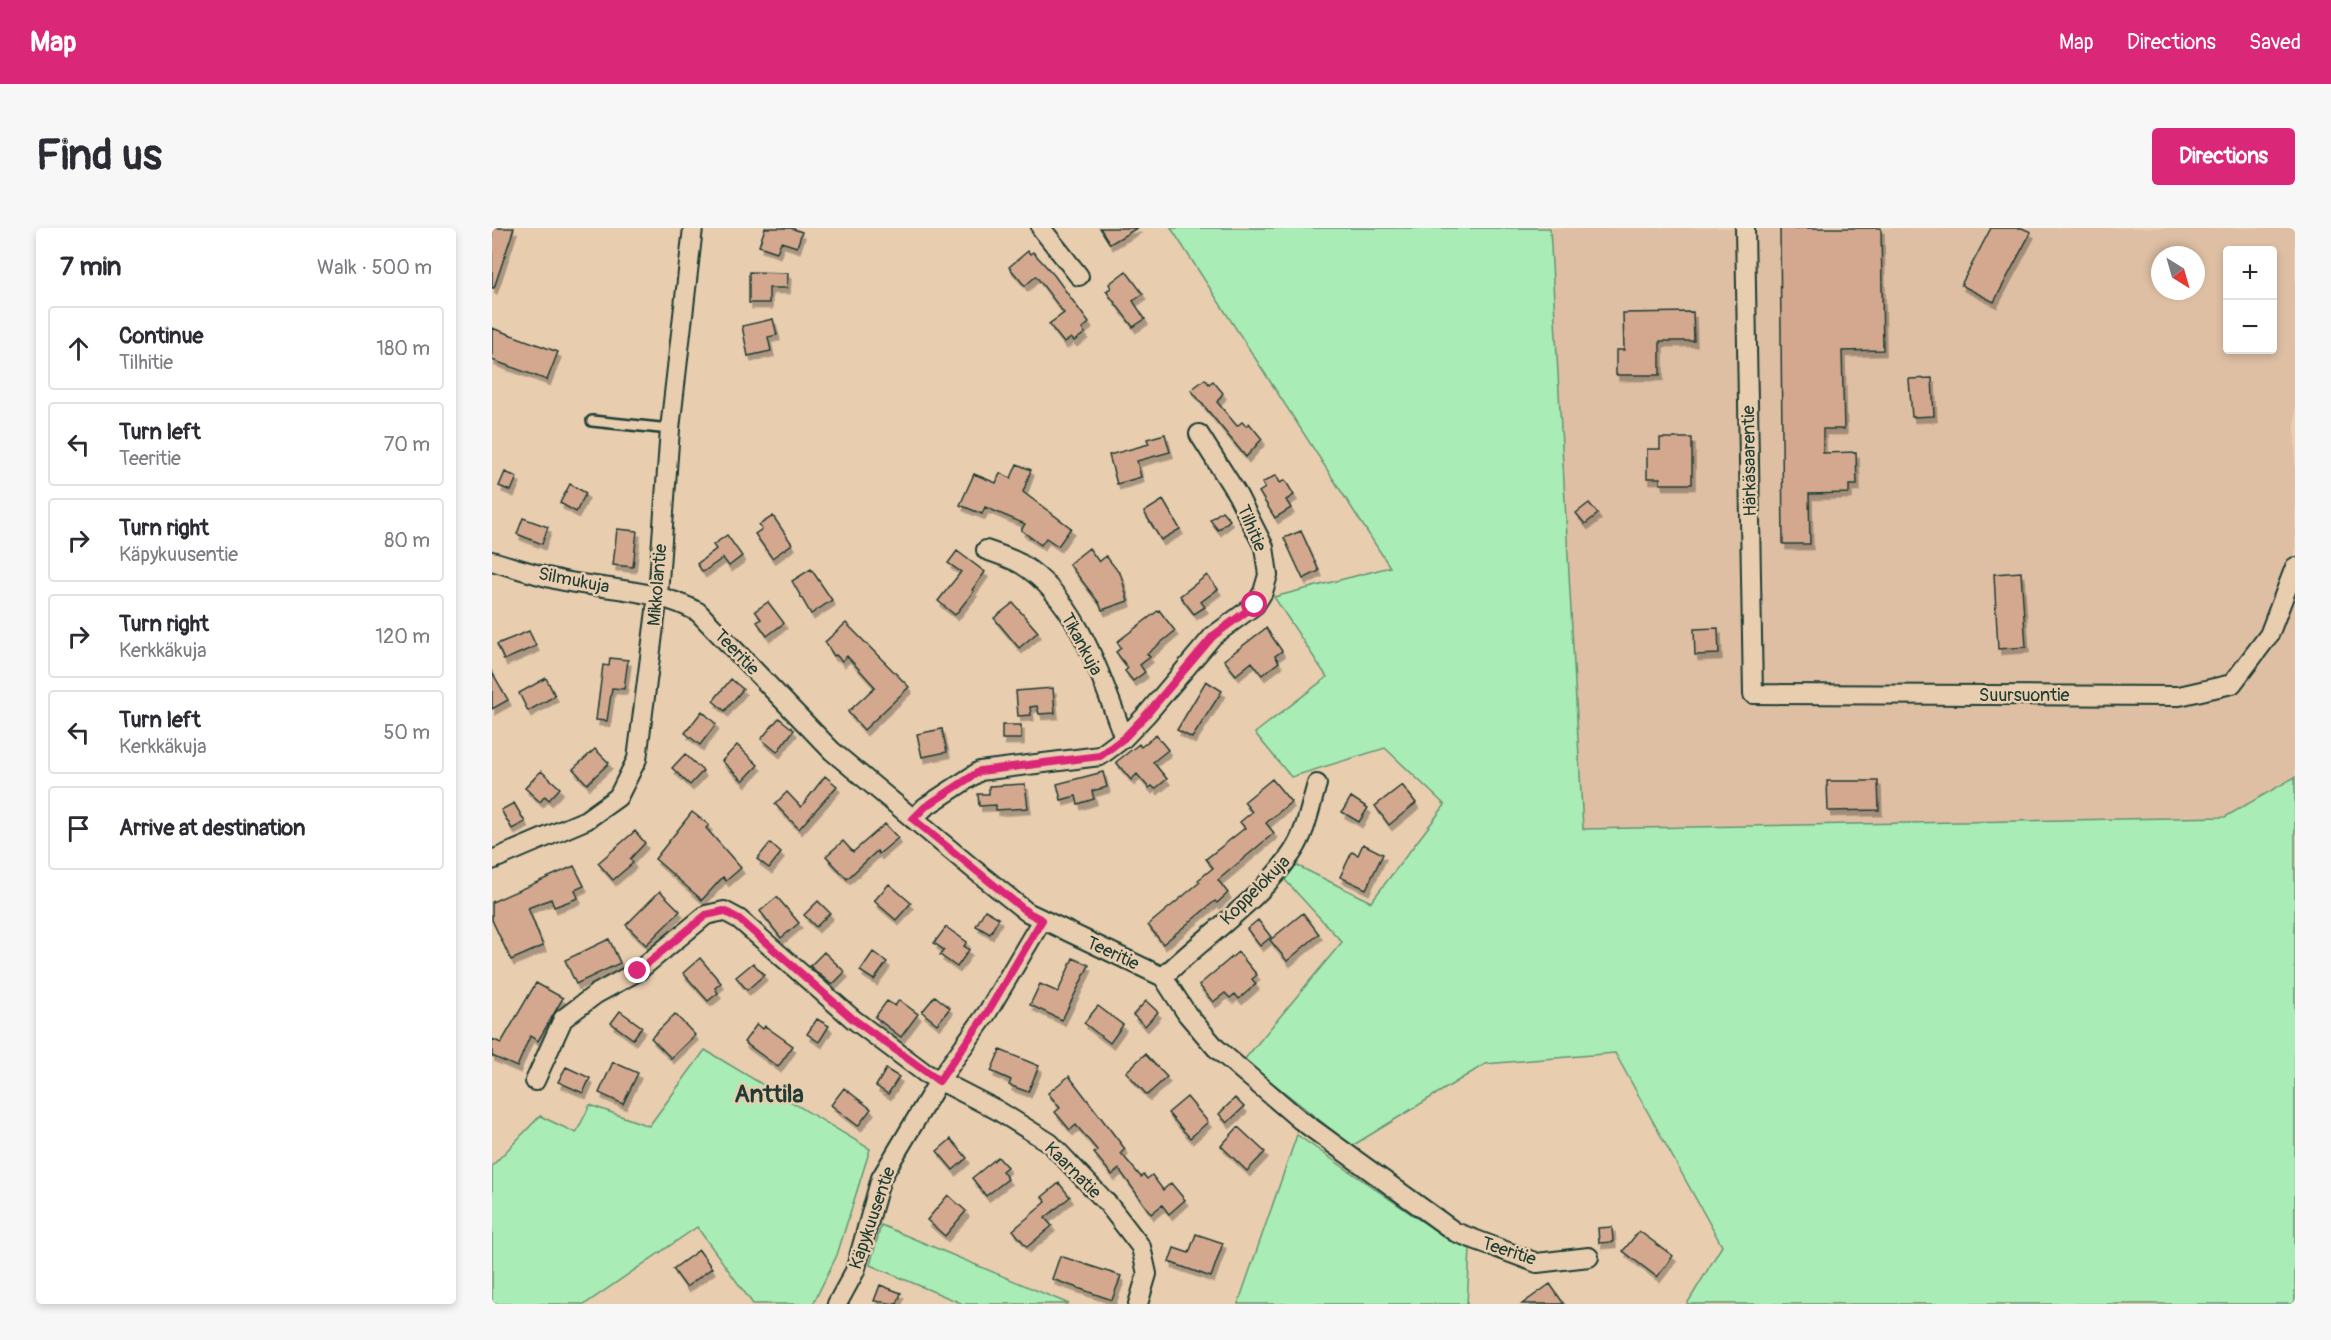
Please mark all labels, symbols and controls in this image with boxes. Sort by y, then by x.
text: Map [30,25,76,60]
text: Map [2059,29,2094,56]
text: Directions [2127,29,2216,56]
text: Saved [2249,29,2301,56]
button: Directions [2152,128,2295,185]
text: Find us [36,130,162,182]
north arrow [2151,246,2205,300]
map controls [2223,246,2277,354]
button: + [2223,246,2277,300]
text: 7 min [60,251,122,283]
text: Walk · 500 m [317,255,432,280]
button: − [2223,300,2277,354]
text: Continue [119,322,203,350]
icon: ahead [62,332,95,365]
text: 180 m [376,336,430,361]
text: Tilhitie [119,350,173,375]
street label: Härkäsaarentie [1737,405,1762,517]
text: Turn left [119,418,201,446]
icon: left [62,428,95,461]
text: 70 m [384,432,430,457]
text: Teeritie [119,446,181,471]
street label: Tilhitie [1231,501,1272,555]
text: Turn right [119,514,209,542]
icon: right [62,524,95,557]
text: 80 m [384,528,430,553]
text: Käpykuusentie [119,542,238,567]
street label: Mikkolantie [642,543,673,627]
street label: Silmukuja [536,562,611,599]
route start [1241,591,1267,617]
street label: Tikankuja [1055,609,1108,680]
text: Turn right [119,610,209,638]
icon: right [62,620,95,653]
text: 120 m [375,624,430,649]
street label: Teeritie [709,624,764,680]
text: Kerkkäkuja [119,638,207,663]
street label: Suursuontie [1979,684,2069,707]
text: Turn left [119,706,201,734]
icon: left [62,716,95,749]
text: 50 m [383,720,430,745]
text: Kerkkäkuja [119,734,207,759]
icon: arrive [62,812,95,845]
text: Arrive at destination [119,814,305,842]
street label: Koppelokuja [1216,851,1295,930]
street label: Teeritie [1083,931,1143,976]
route end [624,957,650,983]
district label: Anttila [734,1080,804,1109]
street label: Kaarnatie [1039,1137,1106,1204]
street label: Käpykuusentie [844,1164,901,1273]
street label: Teeritie [1479,1232,1539,1271]

